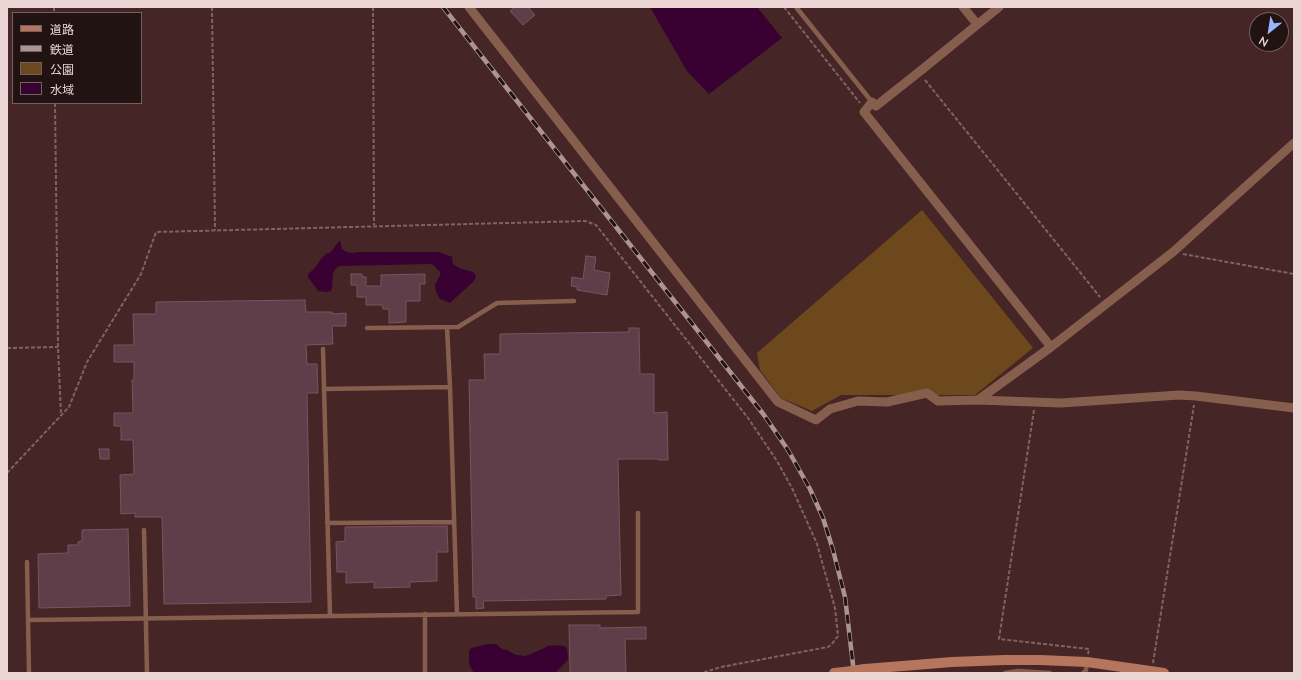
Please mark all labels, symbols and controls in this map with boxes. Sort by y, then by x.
legend [12,12,142,104]
north arrow [1249,12,1289,52]
text: 道路 [50,22,74,37]
text: N [1256,34,1270,50]
text: 鉄道 [50,42,74,57]
text: 公園 [50,62,74,77]
text: 水域 [50,82,74,97]

